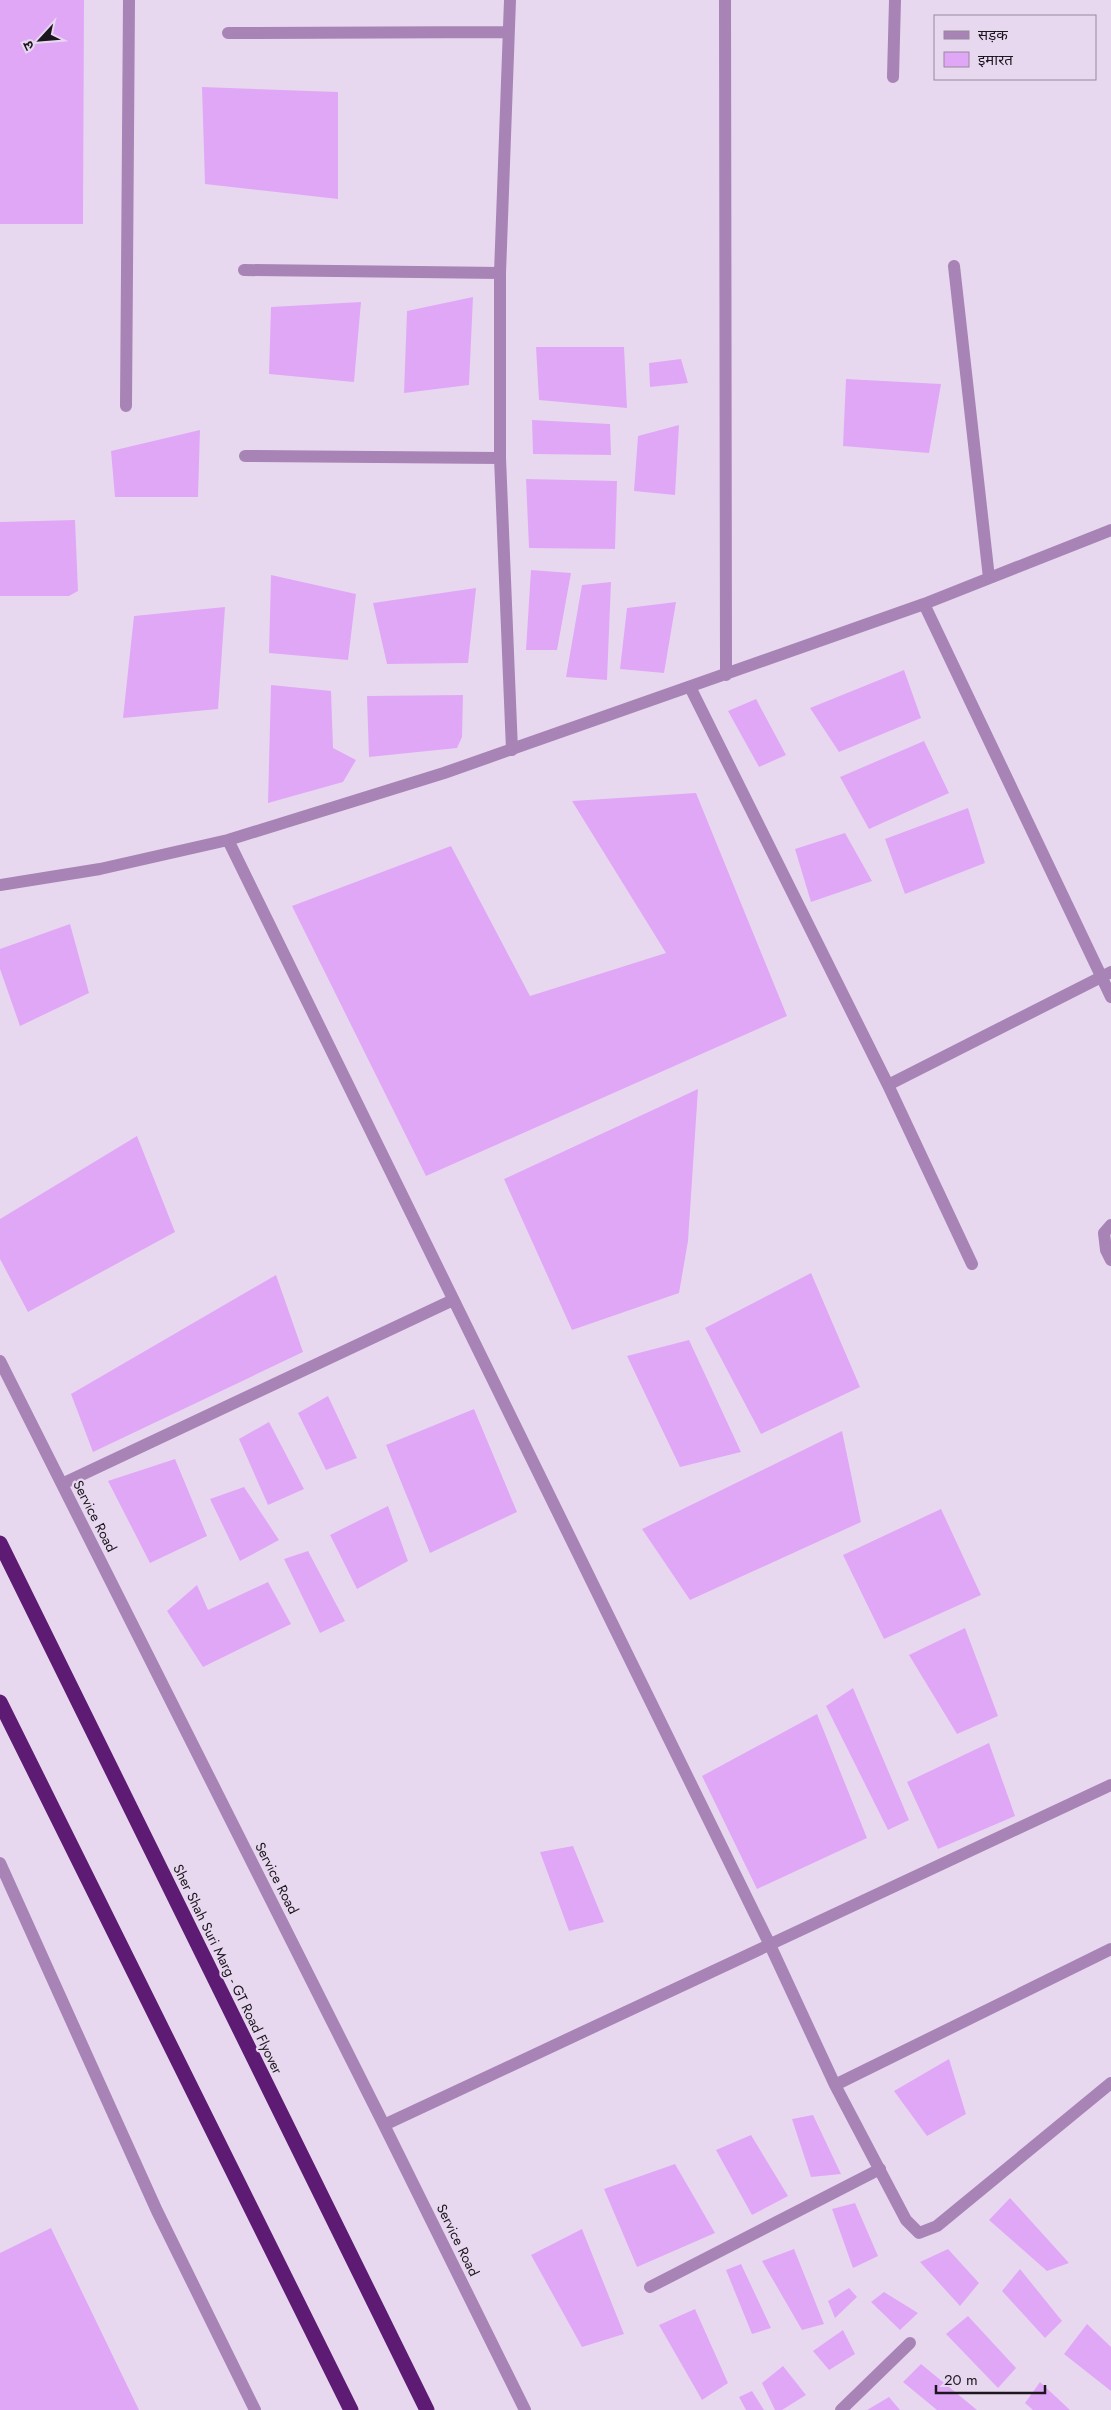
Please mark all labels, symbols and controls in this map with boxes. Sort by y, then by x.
north arrow [15,15,65,65]
legend [934,15,1096,80]
text: सड़क [978,24,1008,46]
text: उ [17,37,39,54]
text: इमारत [978,49,1013,71]
street label: Service Road [68,1477,122,1555]
street label: Service Road [250,1839,304,1917]
street label: Sher Shah Suri Marg - GT Road Flyover [168,1861,288,2078]
street label: Service Road [432,2200,484,2280]
scale bar [936,2362,1045,2394]
text: 20 m [944,2369,978,2391]

